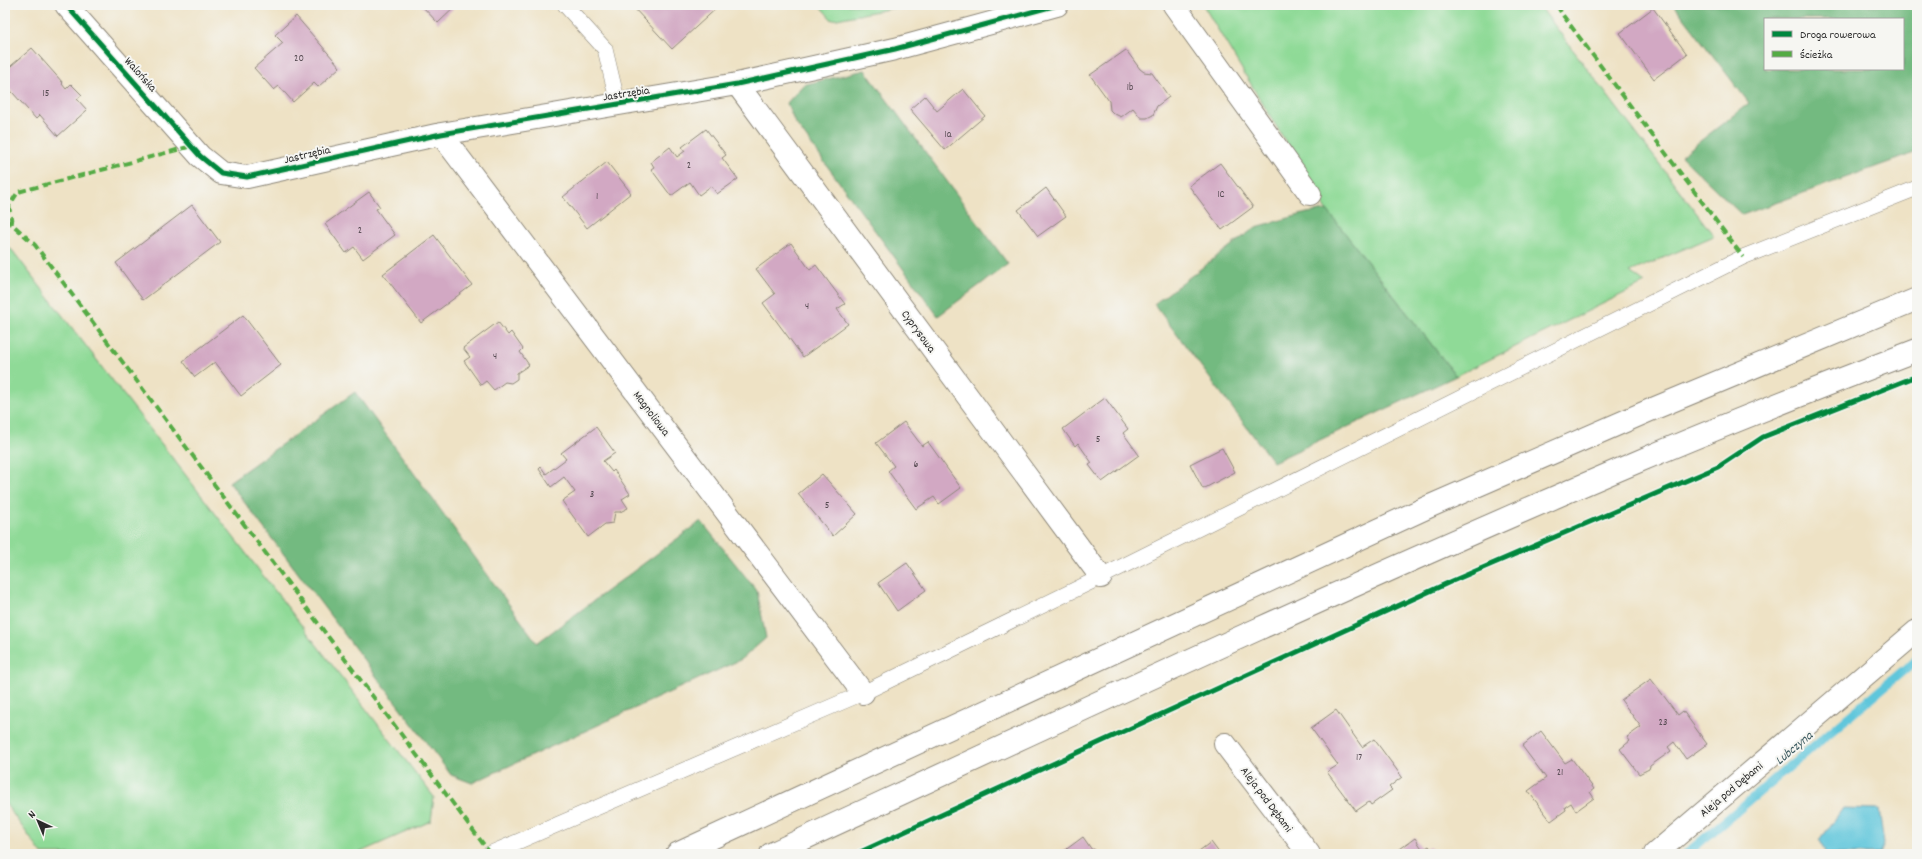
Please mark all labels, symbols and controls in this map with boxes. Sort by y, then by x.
legend [1764,18,1904,70]
text: Droga rowerowa [1800,27,1876,44]
text: Ścieżka [1800,47,1833,64]
house number: 20 [294,52,304,66]
street label: Walońska [120,54,160,97]
house number: 1b [1127,81,1133,95]
street label: Jastrzębia [602,82,651,107]
house number: 15 [43,87,50,101]
house number: 1a [945,128,952,142]
street label: Jastrzębia [283,142,332,169]
house number: 2 [687,159,691,173]
house number: 1C [1217,188,1225,202]
house number: 1 [596,190,598,204]
house number: 2 [358,224,362,238]
house number: 4 [805,300,809,314]
street label: Cyprysowa [896,307,939,357]
house number: 4 [493,350,497,364]
street label: Magnoliowa [628,388,674,440]
house number: 5 [1096,433,1101,447]
house number: 6 [914,458,919,472]
house number: 3 [590,488,594,502]
house number: 5 [825,499,830,513]
house number: 23 [1659,716,1667,730]
water label: Lubczyna [1772,727,1818,770]
house number: 17 [1356,751,1362,765]
street label: Aleja pod Dębami [1697,759,1767,822]
street label: Aleja pod Dębami [1235,764,1296,836]
house number: 21 [1557,766,1563,780]
north arrow [18,801,58,841]
text: N [25,807,40,823]

